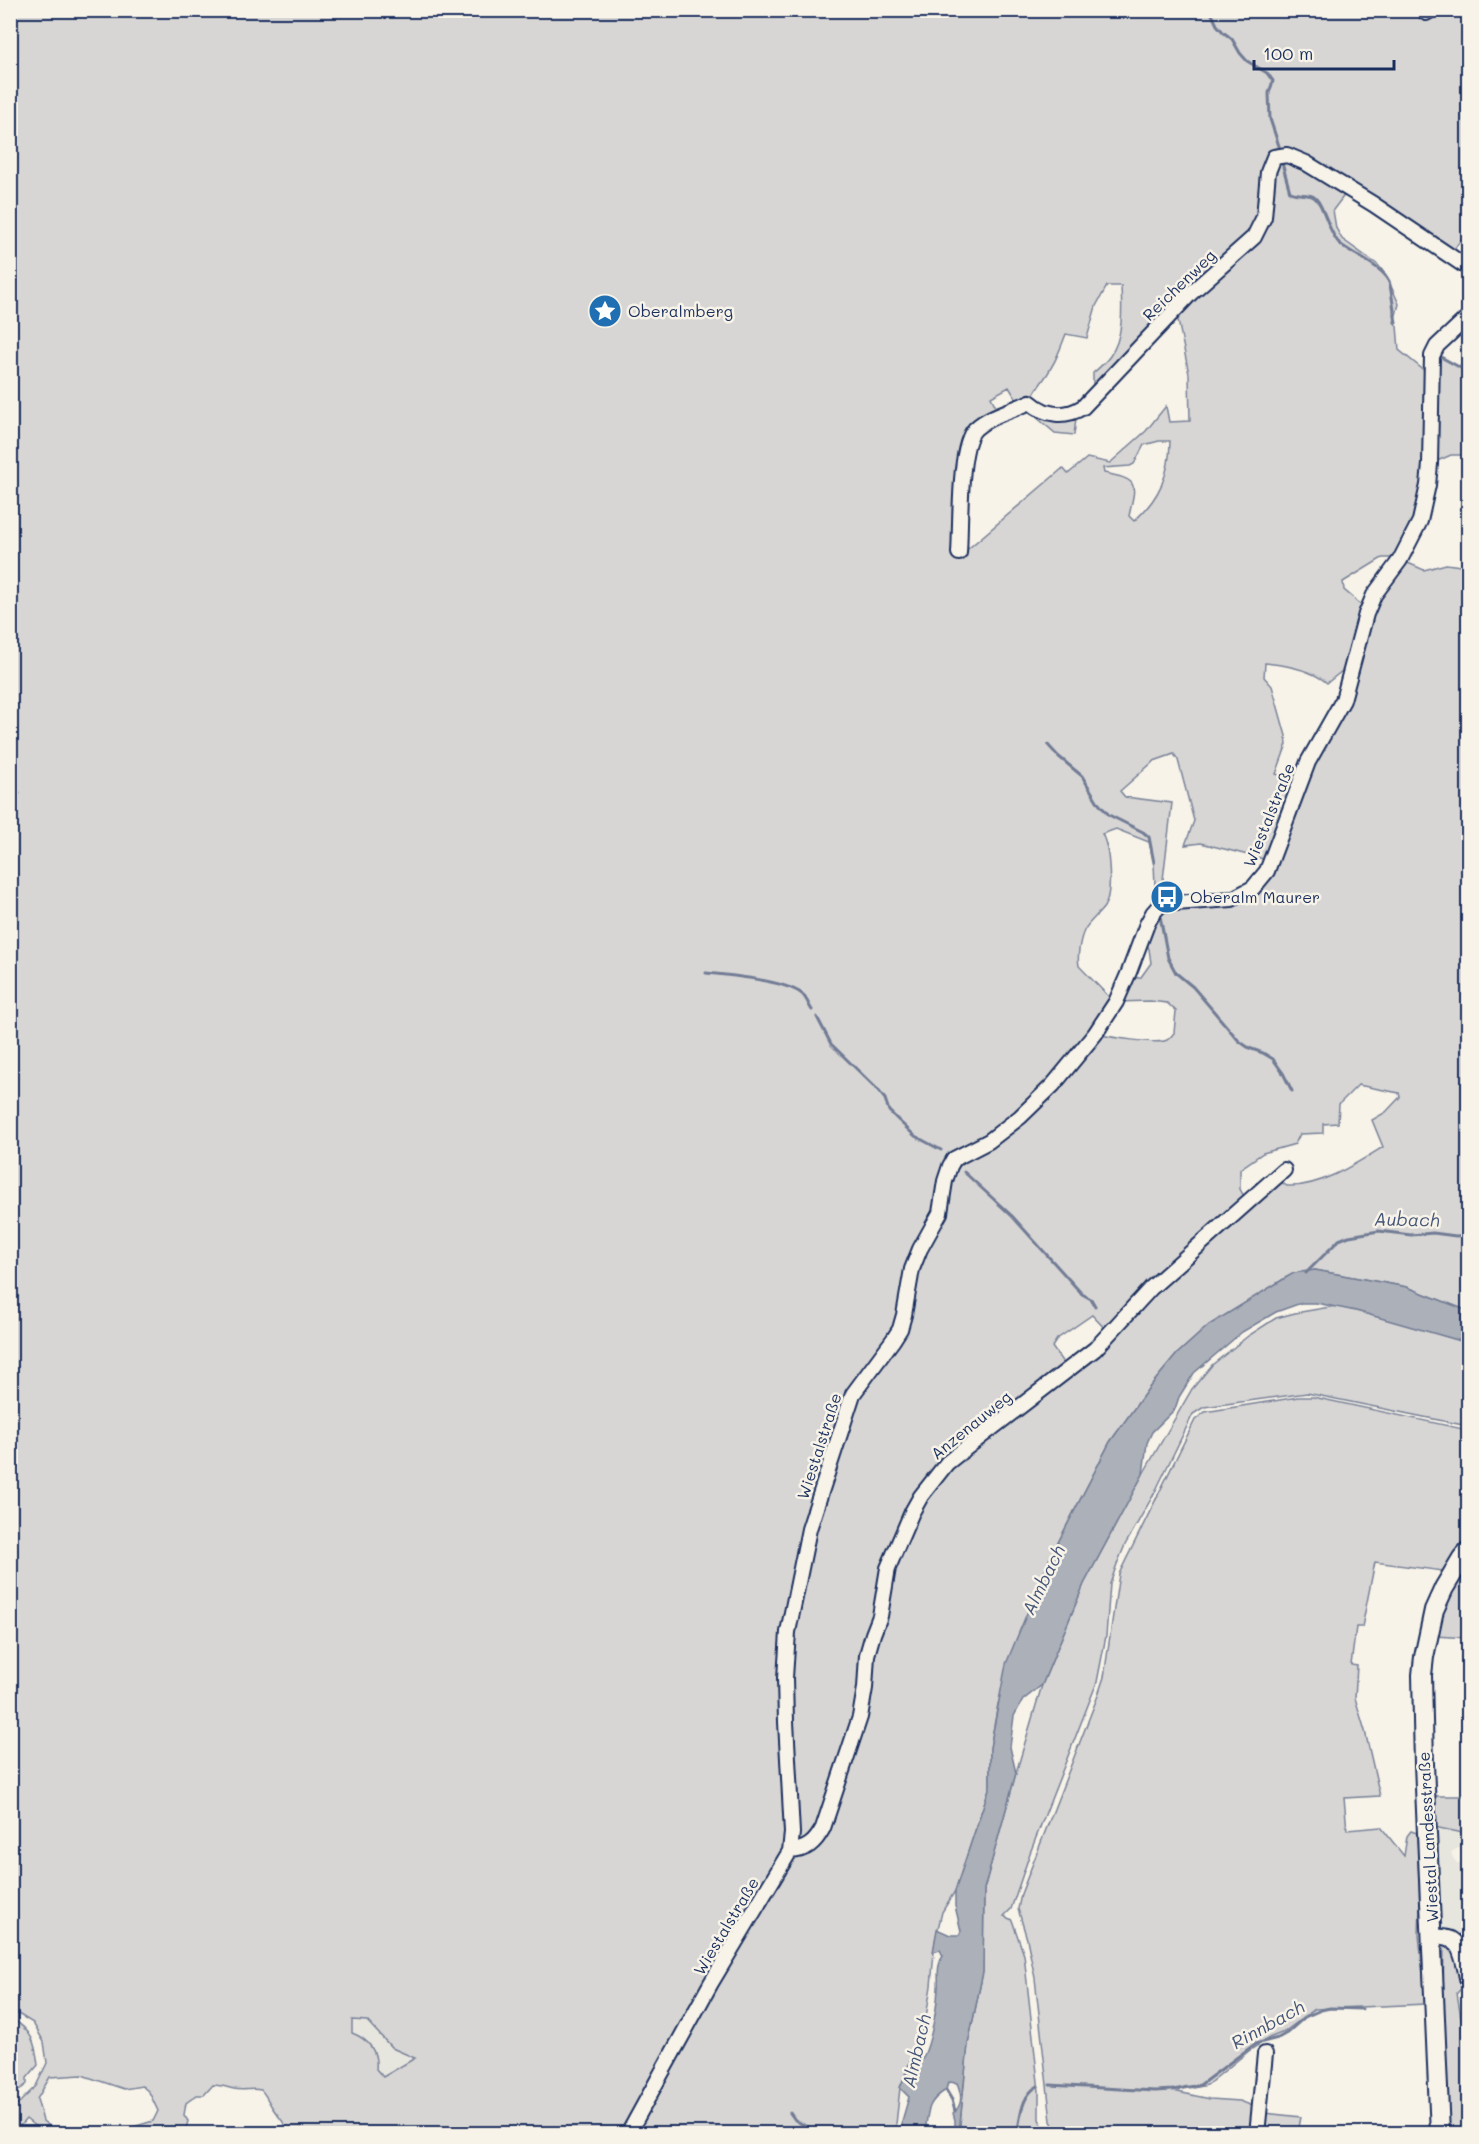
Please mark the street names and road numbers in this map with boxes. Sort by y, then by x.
street label: Reichenweg [1138,244,1220,325]
street label: Wiestalstraße [1238,760,1299,870]
street label: Anzenauweg [926,1386,1015,1464]
street label: Wiestalstraße [791,1390,846,1502]
street label: Wiestal Landesstraße [1413,1751,1442,1923]
street label: Wiestalstraße [688,1873,763,1979]

